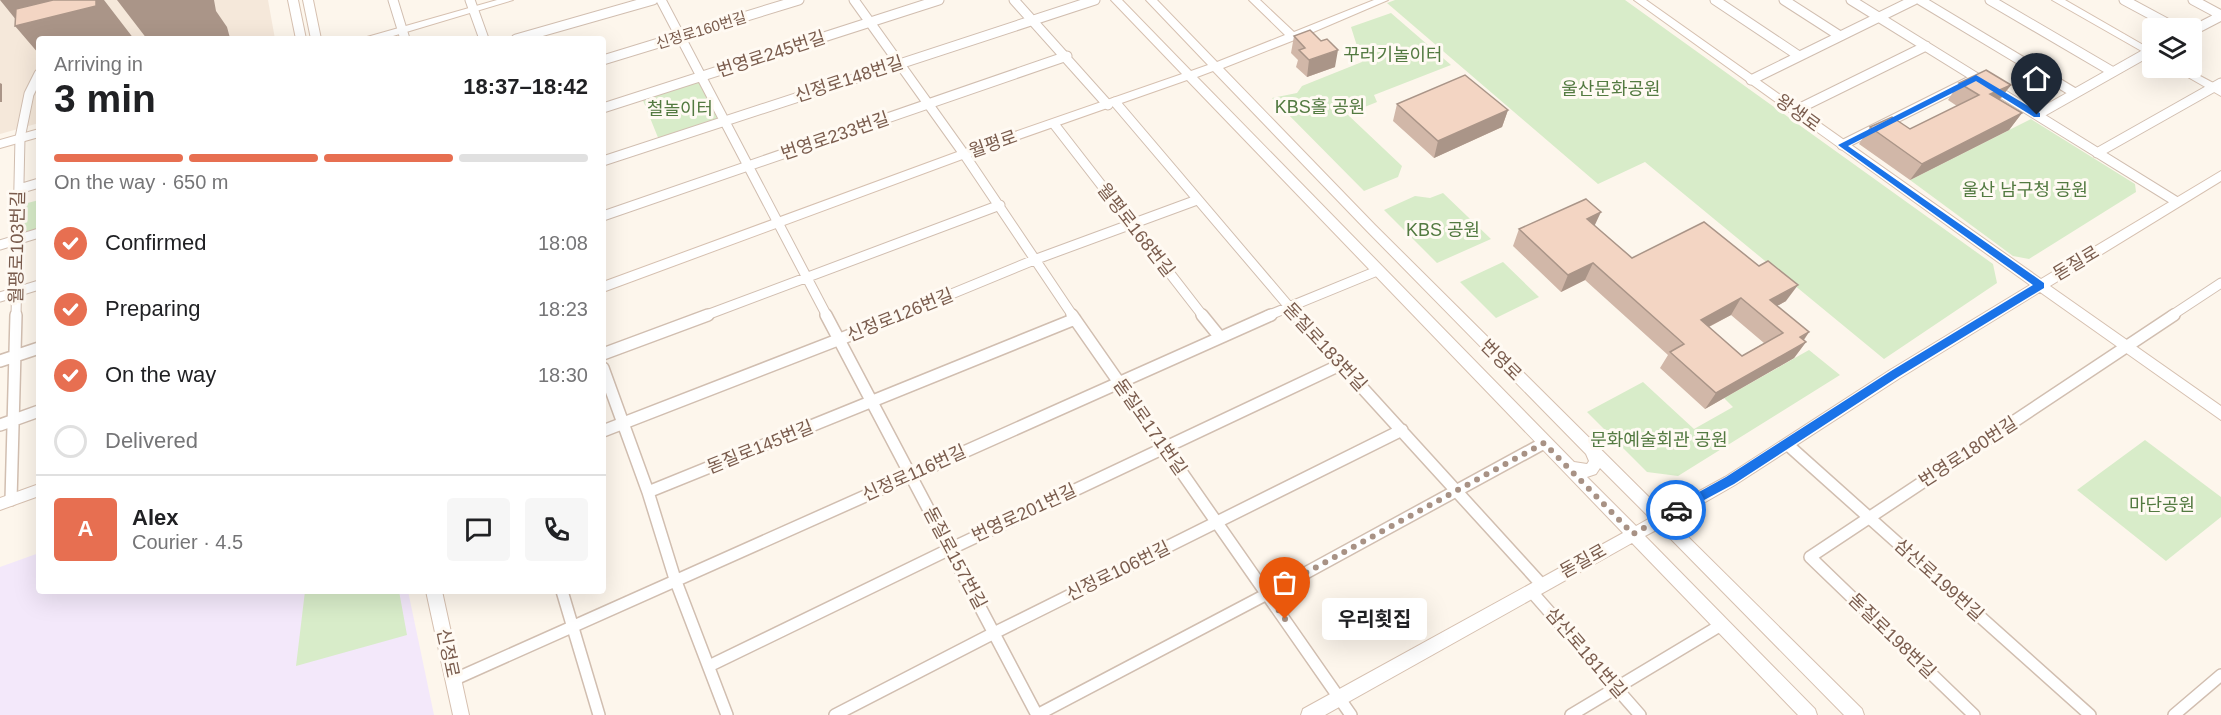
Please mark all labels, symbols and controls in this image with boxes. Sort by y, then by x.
street label: 신정로160번길 [654,8,748,52]
map controls [2142,18,2202,78]
button: layers [2142,18,2202,78]
street label: 번영로245번길 [714,27,828,81]
park label: 꾸러기놀이터 [1343,45,1443,65]
street label: 신정로148번길 [792,52,906,106]
text: Arriving in [54,53,143,75]
pin [2011,53,2062,115]
icon: home [2020,62,2053,95]
text: 18:37–18:42 [463,74,588,99]
text: 3 min [54,77,156,120]
park label: 울산문화공원 [1561,79,1661,99]
street label: 왕생로 [1772,90,1824,136]
park label: KBS홀 공원 [1275,97,1365,117]
park label: 철놀이터 [647,99,713,119]
street label: 번영로233번길 [778,108,892,164]
street label: 월평로 [966,126,1020,162]
text: On the way · 650 m [54,171,229,193]
street label: 월평로168번길 [1093,179,1179,281]
park label: 울산 남구청 공원 [1962,180,2088,200]
street label: 월평로103번길 [6,190,28,304]
park label: KBS 공원 [1406,220,1480,240]
icon: check [54,227,87,260]
text: Confirmed [105,230,206,255]
text: 18:08 [538,232,588,254]
street label: 돋질로 [2050,242,2102,284]
street label: 신정로126번길 [844,285,956,345]
icon: check [54,293,87,326]
text: Preparing [105,296,200,321]
text: 18:23 [538,298,588,320]
street label: 돋질로183번길 [1279,299,1371,395]
street label: 번영로 [1476,335,1526,385]
icon: check [54,359,87,392]
text: On the way [105,362,216,387]
text: 18:30 [538,364,588,386]
street label: 돋질로171번길 [1109,375,1191,479]
street label: 번영로180번길 [1915,413,2021,491]
street label: 돋질로145번길 [704,417,816,477]
text: Delivered [105,428,198,453]
park label: 문화예술회관 공원 [1590,430,1728,450]
street label: 신정로116번길 [859,441,969,505]
street label: 번영로201번길 [969,480,1079,546]
courier [1646,480,1706,540]
icon: car [1660,494,1693,527]
park label: 마단공원 [2129,495,2195,515]
button: chat [447,498,510,561]
button: phone [525,498,588,561]
street label: 돋질로157번길 [920,503,990,613]
text: Alex [132,505,178,530]
text: A [78,516,93,541]
text: Courier · 4.5 [132,531,243,553]
street label: 삼산로199번길 [1890,535,1988,625]
street label: 신정로106번길 [1063,537,1173,605]
street label: 돋질로 [1556,540,1610,582]
pin [1259,557,1310,619]
icon: bag [1268,566,1301,599]
street label: 돋질로198번길 [1844,590,1940,682]
callout: 우리횟집 [1321,598,1426,640]
street label: 삼산로181번길 [1541,604,1631,702]
text: 우리횟집 [1338,608,1411,630]
street label: 신정로 [433,627,463,679]

